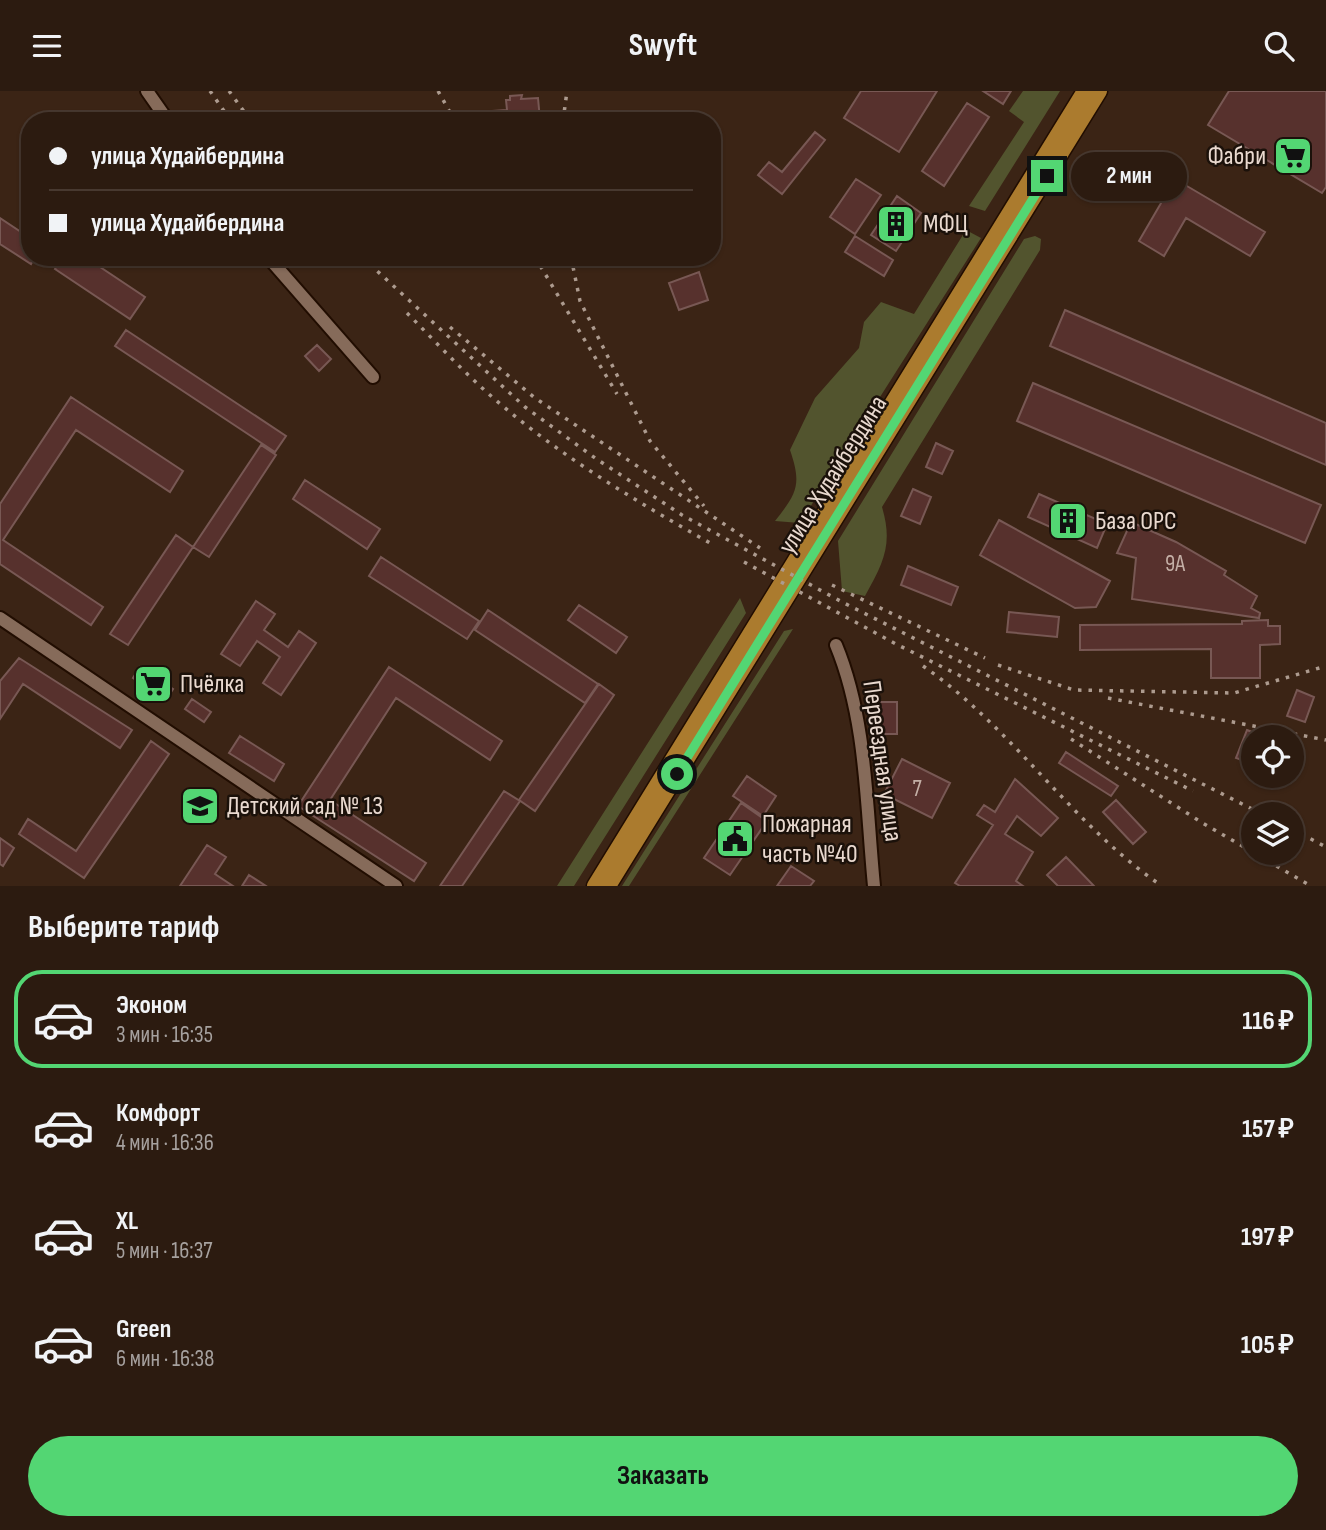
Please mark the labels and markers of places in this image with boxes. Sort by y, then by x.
supermarket icon: Фабри [1272,135,1314,177]
place label: Фабри [1207,141,1266,172]
building icon: МФЦ [875,203,917,245]
place label: МФЦ [923,209,968,240]
building icon: База ОРС [1047,500,1089,542]
place label: База ОРС [1095,506,1177,537]
supermarket icon: Пчёлка [132,663,174,705]
place label: Пчёлка [180,669,244,700]
school or university icon: Детский сад № 13 [179,785,221,827]
place label: Детский сад № 13 [227,791,383,822]
place label: Пожарная часть №40 [762,809,858,870]
public building icon: Пожарная часть №40 [714,818,756,860]

